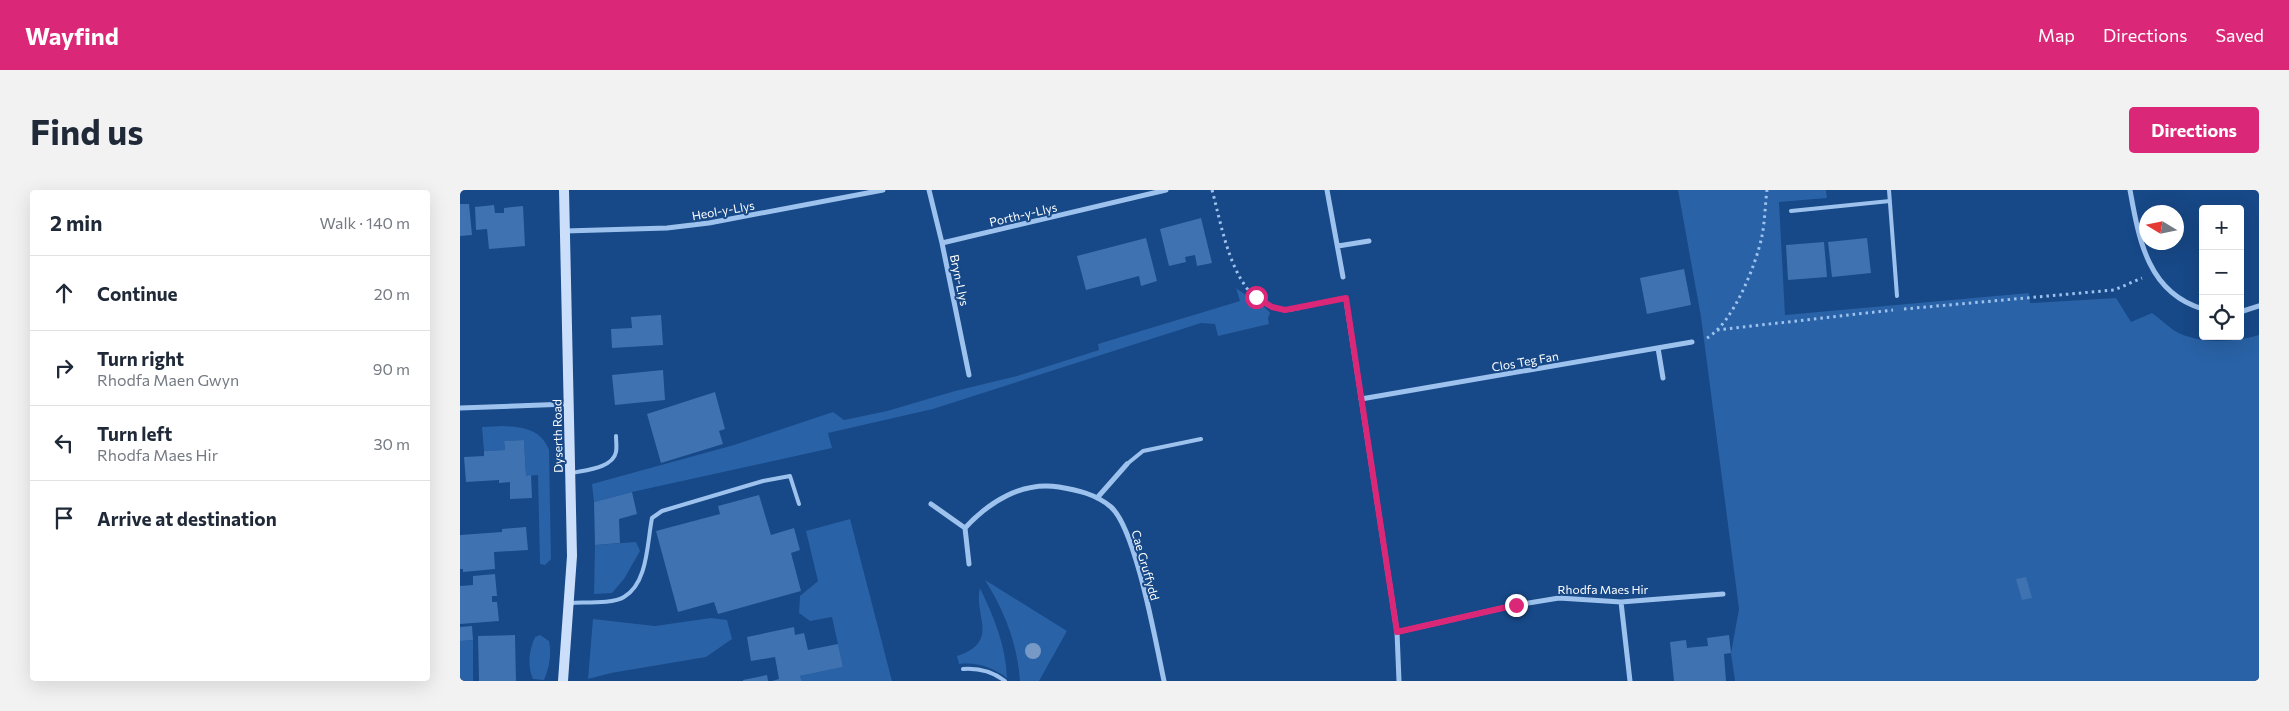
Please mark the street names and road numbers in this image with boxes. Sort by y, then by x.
street label: Heol-y-Llys [691,198,755,222]
street label: Porth-y-Llys [988,199,1058,229]
street label: Bryn-Llys [948,253,972,307]
street label: Clos Teg Fan [1490,348,1560,374]
street label: Dyserth Road [549,399,565,473]
street label: Cae Gruffydd [1129,528,1163,602]
street label: Rhodfa Maes Hir [1558,582,1649,596]

